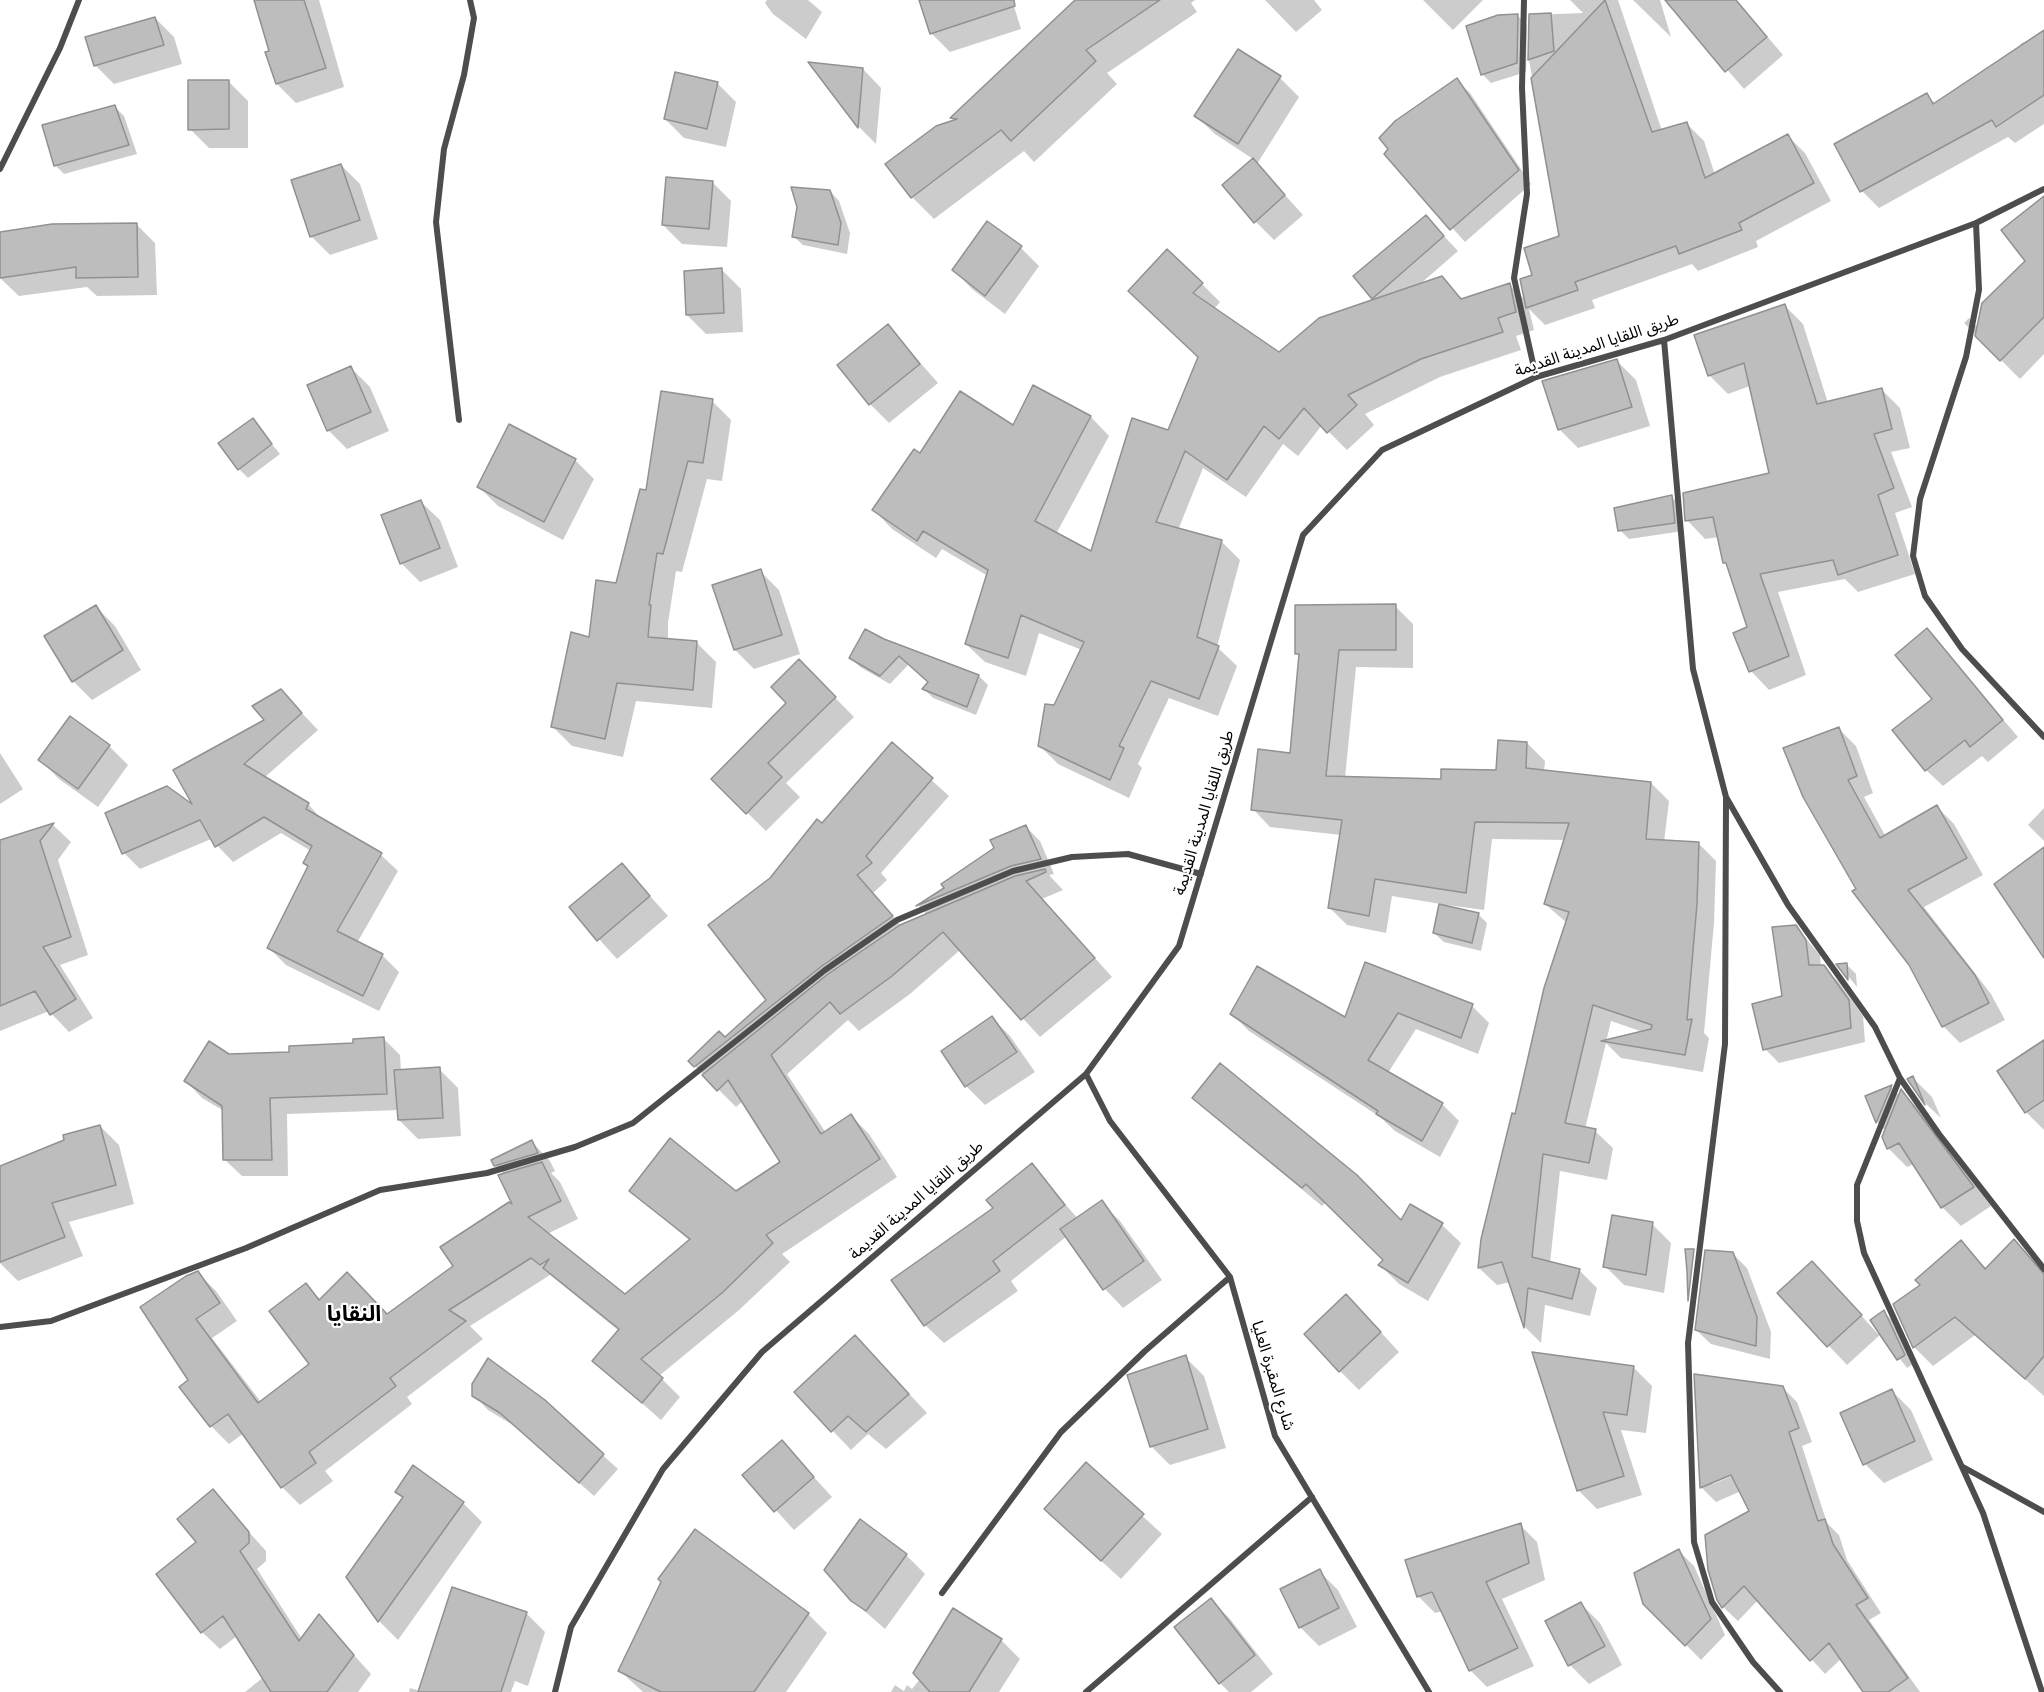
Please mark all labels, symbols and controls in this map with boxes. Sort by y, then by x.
street label: طريق اللقايا المدينة القديمة [1512,310,1682,382]
street label: طريق اللقايا المدينة القديمة [1171,728,1239,898]
street label: طريق اللقايا المدينة القديمة [846,1137,988,1265]
district label: النقايا [327,1303,381,1329]
street label: شارع المقبرة العليا [1246,1319,1298,1433]

